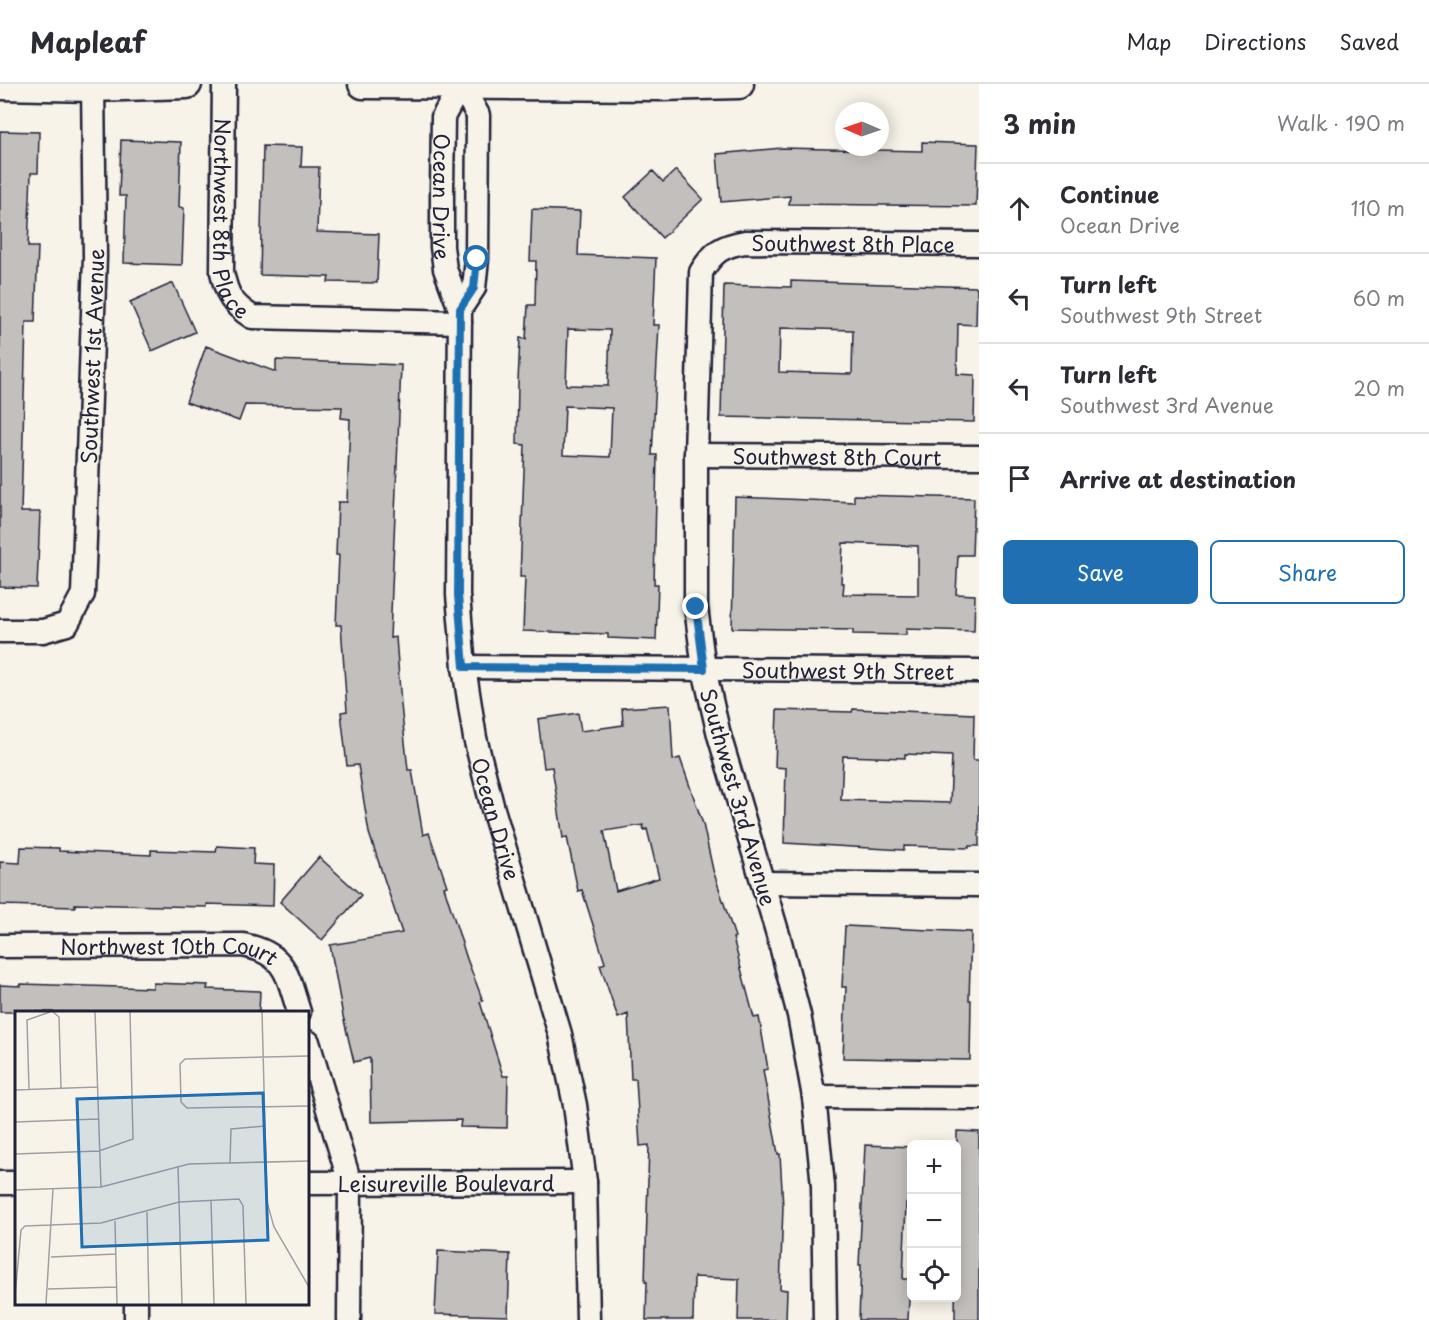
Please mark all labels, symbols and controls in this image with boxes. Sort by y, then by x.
text: Mapleaf [30,20,146,63]
text: Map [1126,25,1171,57]
text: Directions [1204,25,1306,57]
text: Saved [1339,25,1399,57]
north arrow [835,102,889,156]
text: 3 min [1003,104,1076,143]
text: Walk · 190 m [1277,108,1405,138]
street label: Northwest 8th Place [206,118,256,326]
street label: Ocean Drive [426,133,460,261]
text: Continue [1060,177,1159,210]
icon: ahead [1003,192,1036,225]
text: 110 m [1351,193,1405,223]
text: Ocean Drive [1060,210,1180,240]
street label: Southwest 8th Place [751,226,955,260]
route start [463,245,489,271]
street label: Southwest 1st Avenue [72,248,111,464]
text: Turn left [1060,267,1157,300]
icon: left [1003,282,1036,315]
text: 60 m [1353,283,1405,313]
text: Southwest 9th Street [1060,300,1262,330]
text: Turn left [1060,357,1157,390]
icon: left [1003,372,1036,405]
text: 20 m [1353,373,1405,403]
text: Southwest 3rd Avenue [1060,390,1274,420]
street label: Southwest 8th Court [732,439,942,473]
icon: arrive [1003,462,1036,495]
text: Arrive at destination [1060,462,1296,495]
button: Save [1003,540,1198,604]
button: Share [1210,540,1405,604]
route end [682,593,708,619]
street label: Southwest 9th Street [742,653,954,687]
street label: Southwest 3rd Avenue [693,685,785,909]
street label: Ocean Drive [465,754,529,884]
street label: Northwest 10th Court [60,928,286,972]
inset map [15,1011,309,1305]
map controls [907,1140,961,1302]
button: + [907,1140,961,1194]
street label: Leisureville Boulevard [337,1166,555,1199]
button: − [907,1194,961,1248]
button: locate [907,1248,961,1302]

